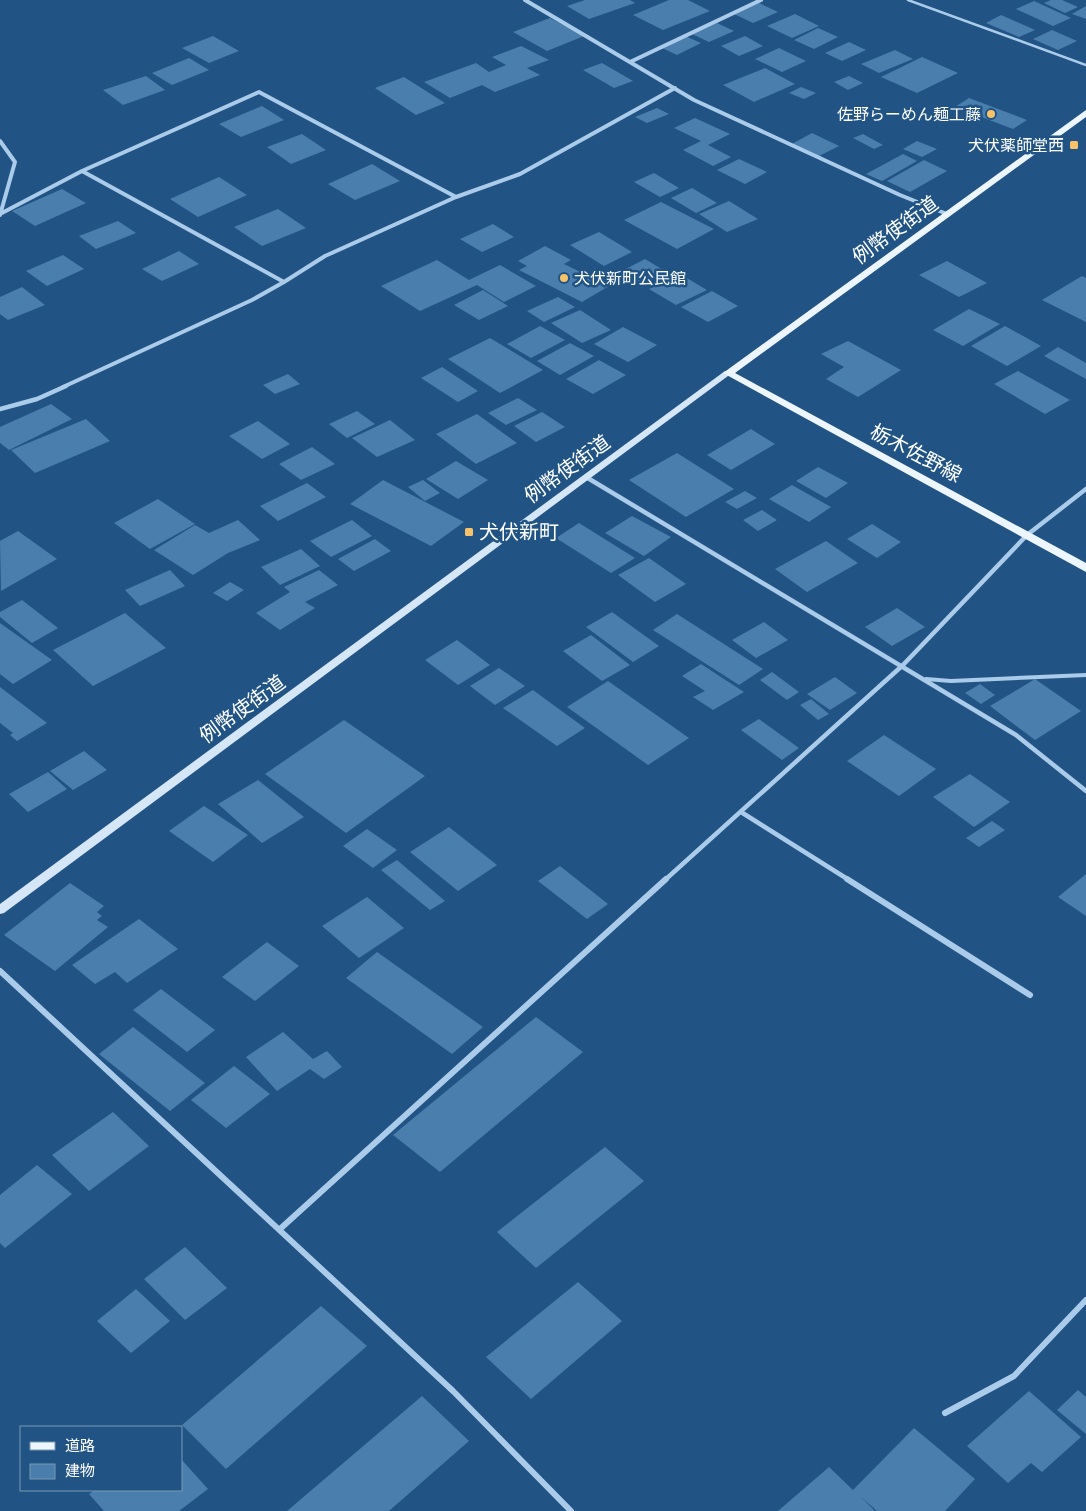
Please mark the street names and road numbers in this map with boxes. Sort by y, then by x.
street label: 例幣使街道 [849,193,942,268]
street label: 栃木佐野線 [867,420,965,486]
street label: 例幣使街道 [521,432,614,507]
street label: 例幣使街道 [196,672,289,747]

